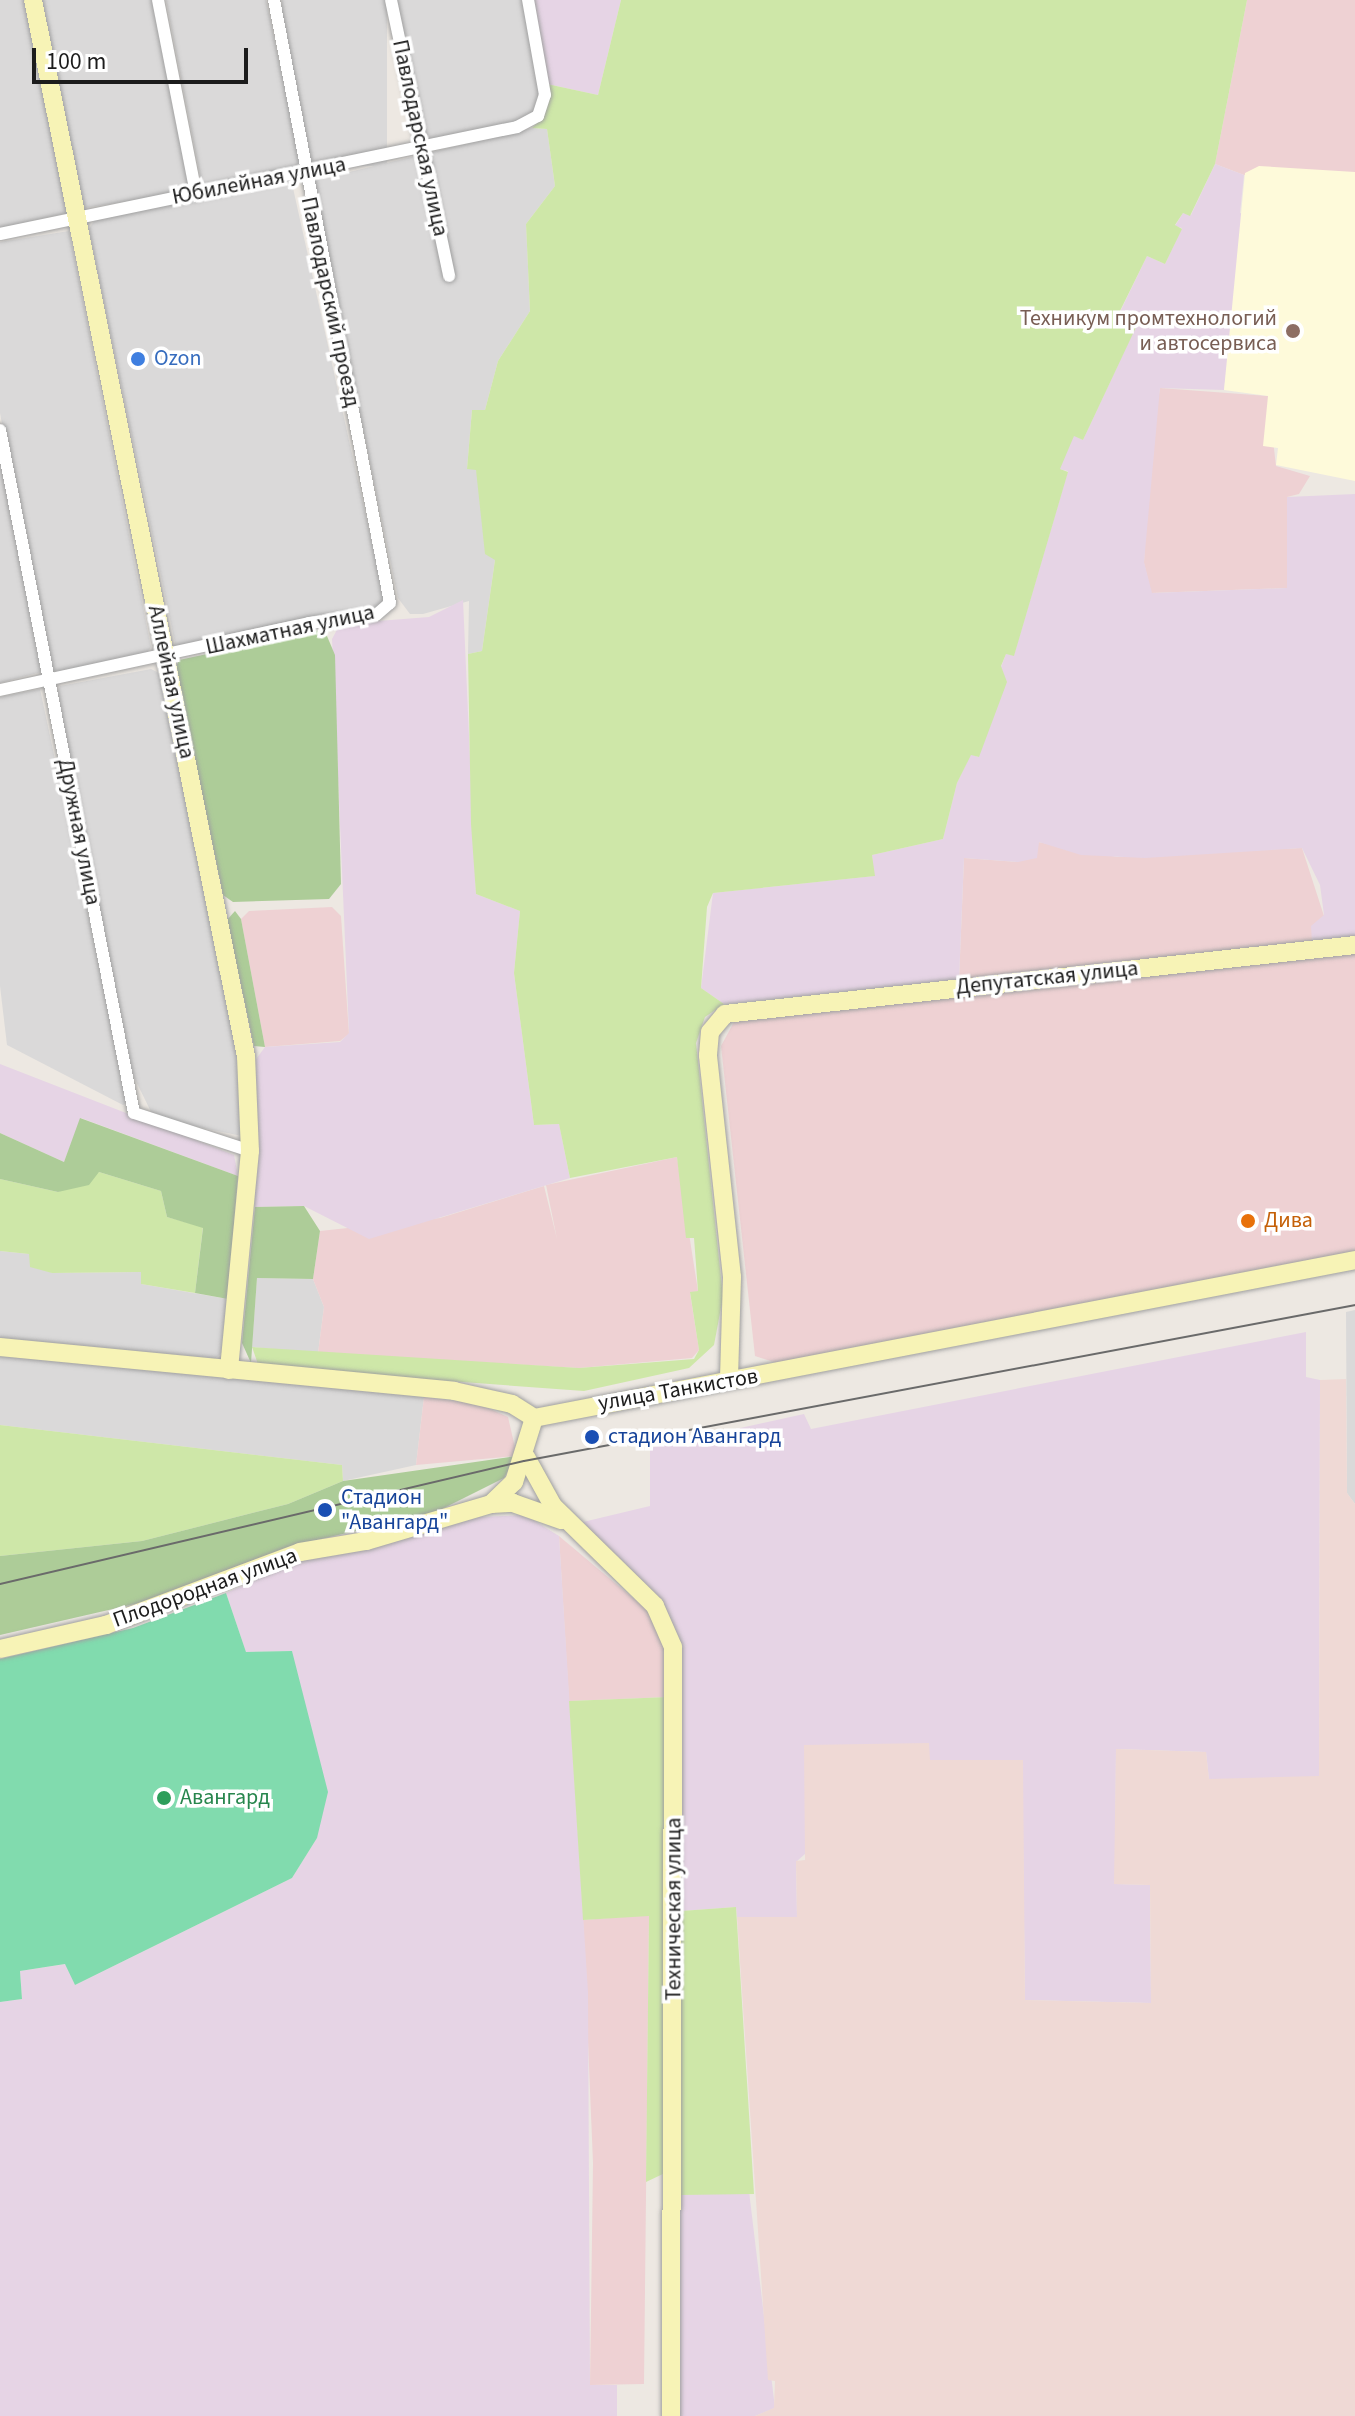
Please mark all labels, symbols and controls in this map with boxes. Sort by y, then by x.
scale bar [36,32,252,82]
street label: Павлодарская улица [386,37,454,239]
text: 100 m [46,44,106,79]
street label: Юбилейная улица [170,151,348,211]
street label: Павлодарский проезд [295,194,365,410]
place label: Техникум промтехнологий и автосервиса [1020,305,1277,356]
marker: Техникум промтехнологий и автосервиса [1284,322,1302,340]
place label: Ozon [154,346,202,372]
marker: Ozon [129,350,147,368]
street label: Шахматная улица [203,599,377,661]
street label: Аллейная улица [142,603,200,761]
street label: Дружная улица [52,757,106,907]
street label: Депутатская улица [955,955,1139,1001]
place label: Дива [1264,1208,1313,1234]
marker: Дива [1239,1212,1257,1230]
street label: улица Танкистов [596,1363,760,1417]
place label: стадион Авангард [608,1424,781,1450]
marker: стадион Авангард [583,1428,601,1446]
place label: Стадион "Авангард" [341,1484,448,1536]
marker: Стадион "Авангард" [316,1501,334,1519]
street label: Плодородная улица [109,1542,301,1634]
place label: Авангард [180,1785,270,1811]
marker: Авангард [155,1789,173,1807]
street label: Техническая улица [661,1817,687,2001]

